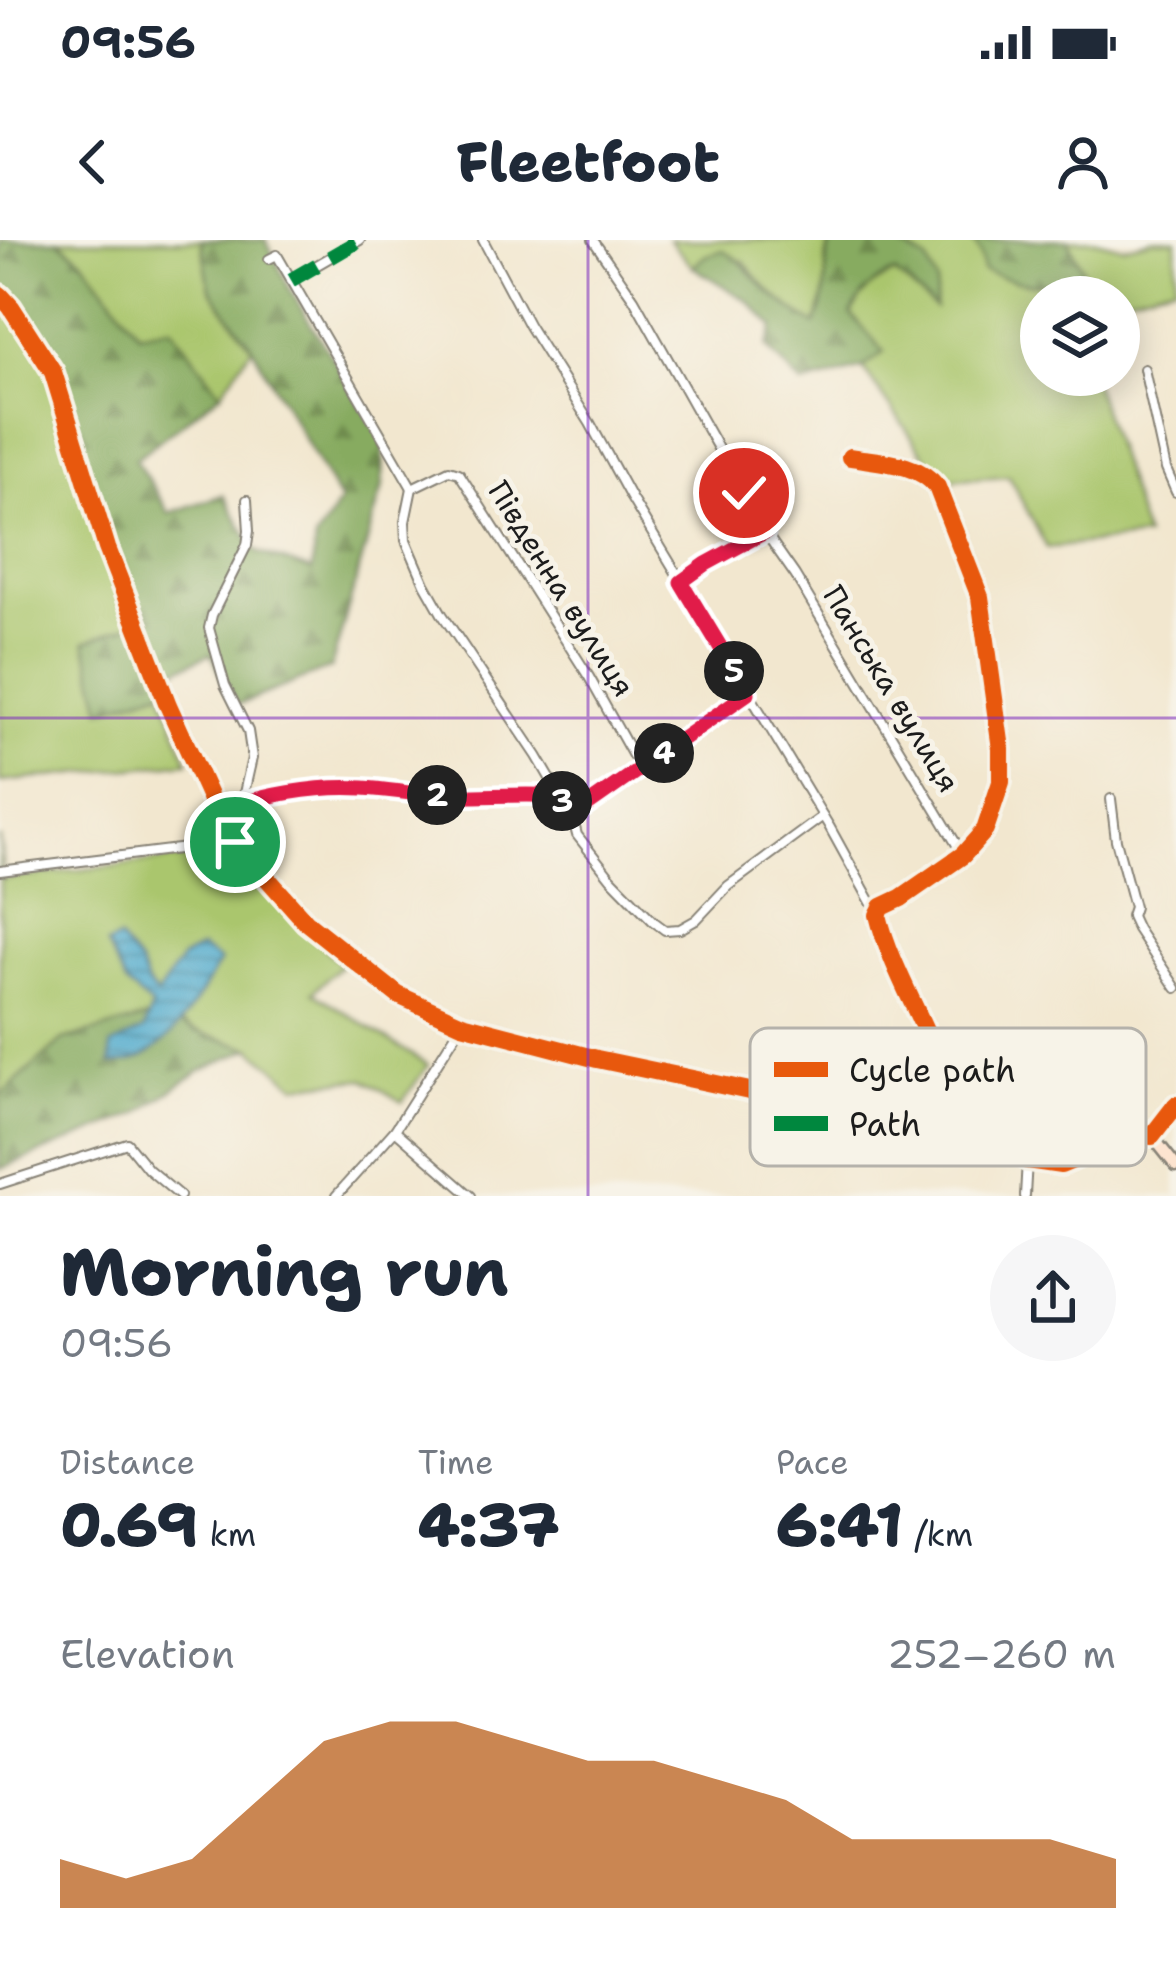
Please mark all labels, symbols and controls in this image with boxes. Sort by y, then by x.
text: 09:56 [60,12,196,72]
text: Fleetfoot [456,126,720,198]
icon: back [60,129,126,195]
icon: person [1050,129,1116,195]
map controls [1020,276,1140,396]
button: layers [1020,276,1140,396]
pin [693,442,795,544]
icon: check [711,460,777,526]
street label: Південна вулиця [479,473,644,704]
street label: Панська вулиця [813,578,969,800]
pin: 5 [704,641,764,701]
text: 5 [724,648,744,693]
pin: 4 [634,723,694,783]
text: 4 [652,730,676,775]
pin: 2 [407,765,467,825]
pin: 3 [532,771,592,831]
text: 2 [425,772,449,817]
text: 3 [550,778,574,823]
pin [184,791,286,893]
icon: arrive [202,809,268,875]
legend [750,1028,1146,1166]
text: Cycle path [849,1048,1016,1093]
text: Path [849,1102,921,1147]
text: Morning run [60,1228,509,1316]
button: share [990,1235,1116,1361]
text: 09:56 [60,1317,173,1369]
text: Distance [60,1440,195,1485]
text: Time [418,1440,494,1485]
text: Pace [776,1440,849,1485]
text: 0.69 [60,1485,198,1565]
text: 4:37 [418,1485,560,1565]
text: 6:41 [776,1485,903,1565]
text: km [198,1512,256,1557]
text: /km [903,1512,973,1557]
text: Elevation [60,1628,235,1680]
text: 252–260 m [887,1628,1116,1680]

